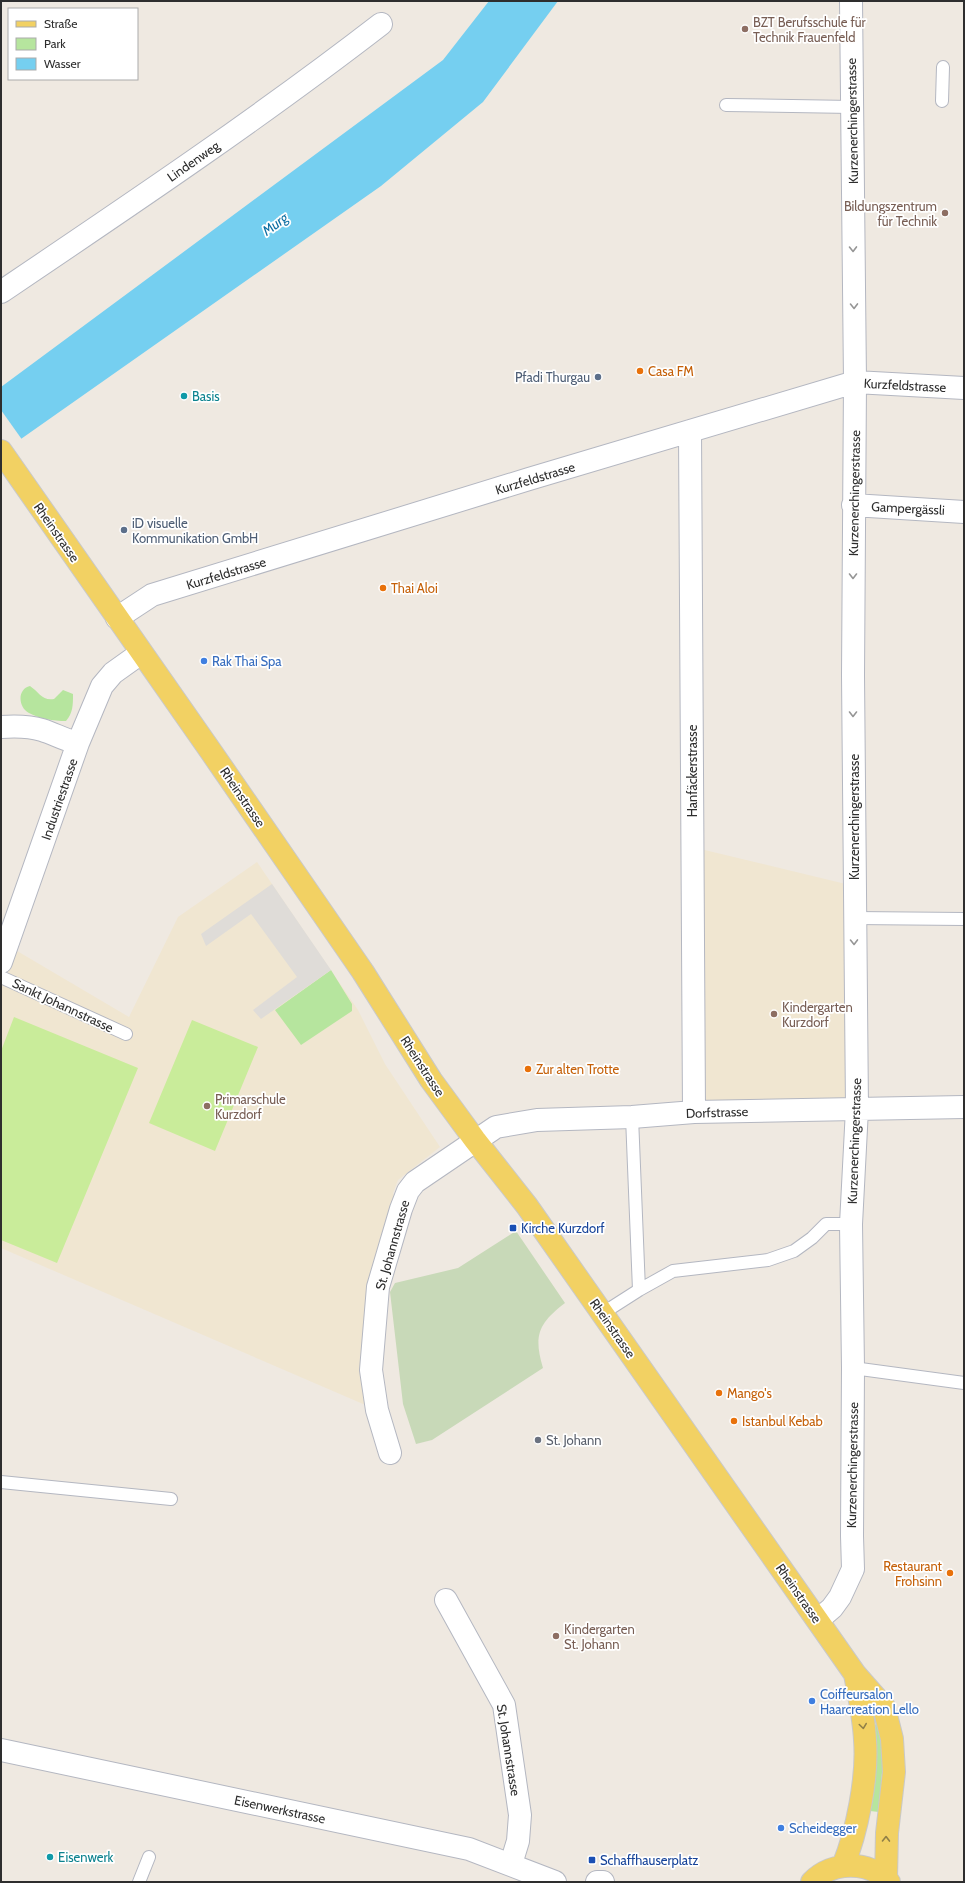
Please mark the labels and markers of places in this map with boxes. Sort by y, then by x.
place label: BZT Berufsschule für Technik Frauenfeld [753,14,867,45]
marker: BZT Berufsschule für Technik Frauenfeld [740,24,750,34]
place label: Bildungszentrum für Technik [844,198,937,229]
marker: Bildungszentrum für Technik [940,208,950,218]
place label: Casa FM [648,363,694,379]
marker: Casa FM [635,366,645,376]
place label: Pfadi Thurgau [515,369,590,385]
marker: Pfadi Thurgau [593,372,603,382]
place label: Basis [192,388,220,404]
marker: Basis [179,391,189,401]
place label: iD visuelle Kommunikation GmbH [132,515,258,546]
marker: iD visuelle Kommunikation GmbH [119,525,129,535]
place label: Thai Aloi [391,580,438,596]
marker: Thai Aloi [378,583,388,593]
place label: Rak Thai Spa [212,653,282,669]
marker: Rak Thai Spa [199,656,209,666]
place label: Kindergarten Kurzdorf [782,999,853,1030]
marker: Kindergarten Kurzdorf [769,1009,779,1019]
place label: Zur alten Trotte [536,1061,619,1077]
marker: Zur alten Trotte [523,1064,533,1074]
place label: Primarschule Kurzdorf [215,1091,286,1122]
marker: Primarschule Kurzdorf [202,1101,212,1111]
place label: Kirche Kurzdorf [521,1220,605,1236]
marker: Kirche Kurzdorf [508,1223,518,1233]
place label: Mango's [727,1385,772,1401]
marker: Mango's [714,1388,724,1398]
place label: Istanbul Kebab [742,1413,823,1429]
marker: Istanbul Kebab [729,1416,739,1426]
place label: St. Johann [546,1432,602,1448]
marker: St. Johann [533,1435,543,1445]
place label: Restaurant Frohsinn [883,1558,943,1589]
marker: Restaurant Frohsinn [945,1568,955,1578]
place label: Kindergarten St. Johann [564,1621,635,1652]
marker: Kindergarten St. Johann [551,1631,561,1641]
place label: Coiffeursalon Haarcreation Lello [820,1686,919,1717]
marker: Coiffeursalon Haarcreation Lello [807,1696,817,1706]
place label: Scheidegger [789,1820,857,1836]
marker: Scheidegger [776,1823,786,1833]
place label: Eisenwerk [58,1849,114,1865]
marker: Eisenwerk [45,1852,55,1862]
place label: Schaffhauserplatz [600,1852,699,1868]
marker: Schaffhauserplatz [587,1855,597,1865]

